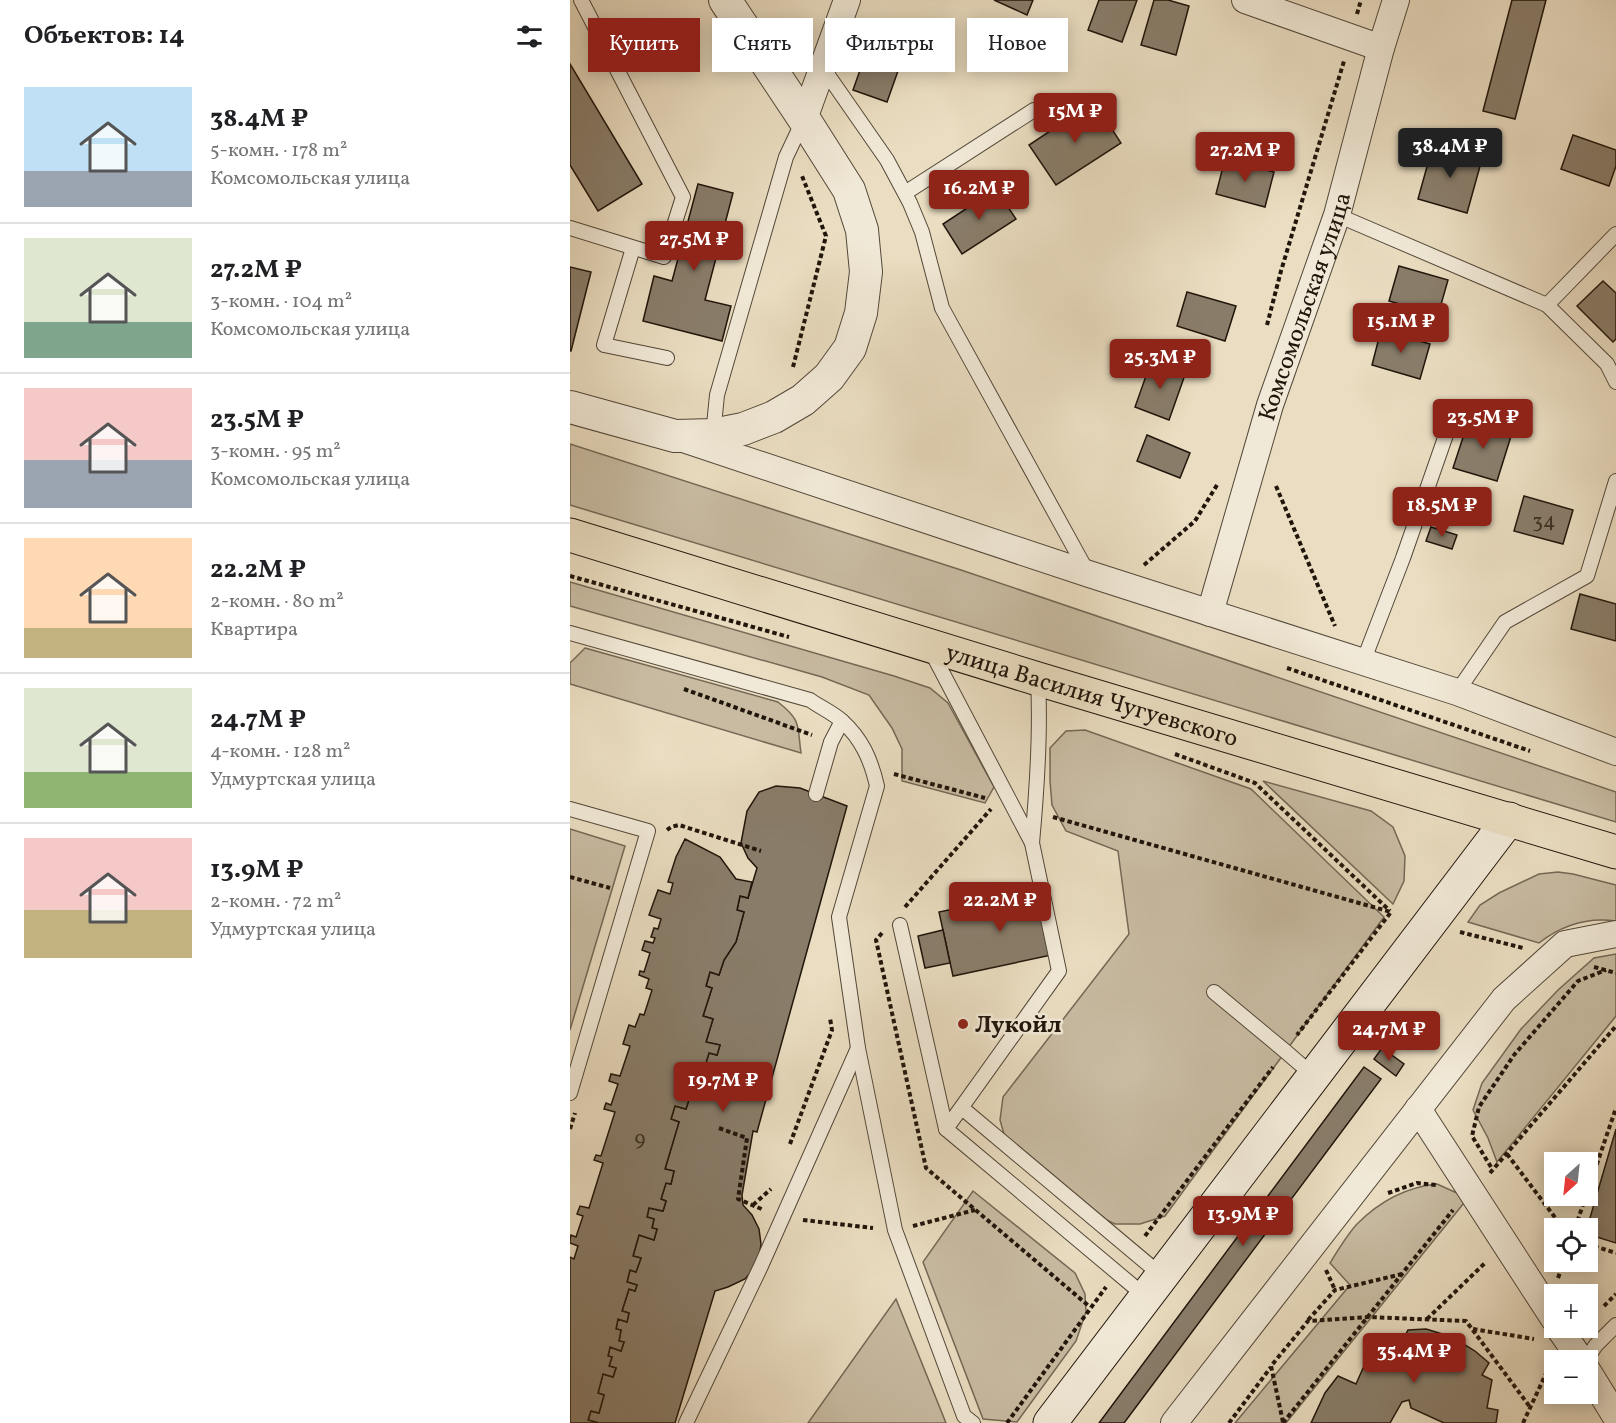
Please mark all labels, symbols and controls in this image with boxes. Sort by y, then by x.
text: Объектов: 14 [24,18,185,54]
chip: Купить [588,18,700,72]
chip: Снять [712,18,813,72]
chip: Фильтры [825,18,955,72]
chip: Новое [967,18,1068,72]
icon: filters [513,20,546,53]
pin: 15M ₽ [1033,93,1117,144]
text: 15M ₽ [1048,98,1102,126]
text: 38.4M ₽ [210,101,308,137]
icon: home [72,111,144,183]
pin: 38.4M ₽ [1395,128,1505,179]
pin: 27.2M ₽ [1190,132,1300,183]
text: 38.4M ₽ [1412,133,1488,161]
text: 5-комн. · 178 m² [210,137,347,165]
text: 27.2M ₽ [1210,137,1280,165]
text: Комсомольская улица [210,165,410,193]
pin: 16.2M ₽ [924,170,1034,221]
text: 16.2M ₽ [943,175,1015,203]
street label: Комсомольская улица [1251,189,1361,425]
pin: 27.5M ₽ [639,221,749,272]
text: 27.5M ₽ [659,226,729,254]
text: 27.2M ₽ [210,252,302,288]
icon: home [72,262,144,334]
text: 3-комн. · 104 m² [210,288,352,316]
pin: 15.1M ₽ [1346,303,1456,354]
text: 15.1M ₽ [1367,308,1435,336]
text: Комсомольская улица [210,316,410,344]
pin: 25.3M ₽ [1105,339,1215,390]
text: 25.3M ₽ [1124,344,1196,372]
pin: 23.5M ₽ [1428,399,1538,450]
text: 23.5M ₽ [210,402,304,438]
text: 23.5M ₽ [1447,404,1519,432]
icon: home [72,412,144,484]
text: 3-комн. · 95 m² [210,438,341,466]
text: Комсомольская улица [210,466,410,494]
pin: 18.5M ₽ [1387,487,1497,538]
text: 18.5M ₽ [1407,492,1477,520]
house number: 34 [1532,507,1556,536]
text: 22.2M ₽ [210,552,306,588]
icon: home [72,562,144,634]
text: 2-комн. · 80 m² [210,588,344,616]
text: Квартира [210,616,298,644]
street label: улица Василия Чугуевского [941,637,1242,757]
text: 24.7M ₽ [210,702,306,738]
icon: home [72,712,144,784]
text: 4-комн. · 128 m² [210,738,351,766]
text: Удмуртская улица [210,766,376,794]
text: 13.9M ₽ [210,852,304,888]
icon: home [72,862,144,934]
pin: 22.2M ₽ [945,882,1055,933]
text: 22.2M ₽ [963,887,1037,915]
text: 2-комн. · 72 m² [210,888,341,916]
text: Удмуртская улица [210,916,376,944]
place label: Лукойл [975,1009,1062,1043]
pin: 24.7M ₽ [1334,1011,1444,1062]
text: 24.7M ₽ [1352,1016,1426,1044]
marker: Лукойл [956,1017,970,1031]
pin: 19.7M ₽ [668,1062,778,1113]
text: 19.7M ₽ [688,1067,758,1095]
house number: 9 [635,1125,646,1154]
north arrow [1544,1152,1598,1206]
map controls [1544,1152,1598,1404]
pin: 13.9M ₽ [1188,1196,1298,1247]
text: 13.9M ₽ [1207,1201,1279,1229]
button: locate [1544,1218,1598,1272]
button: + [1544,1284,1598,1338]
pin: 35.4M ₽ [1359,1333,1469,1384]
text: 35.4M ₽ [1377,1338,1451,1366]
button: − [1544,1350,1598,1404]

